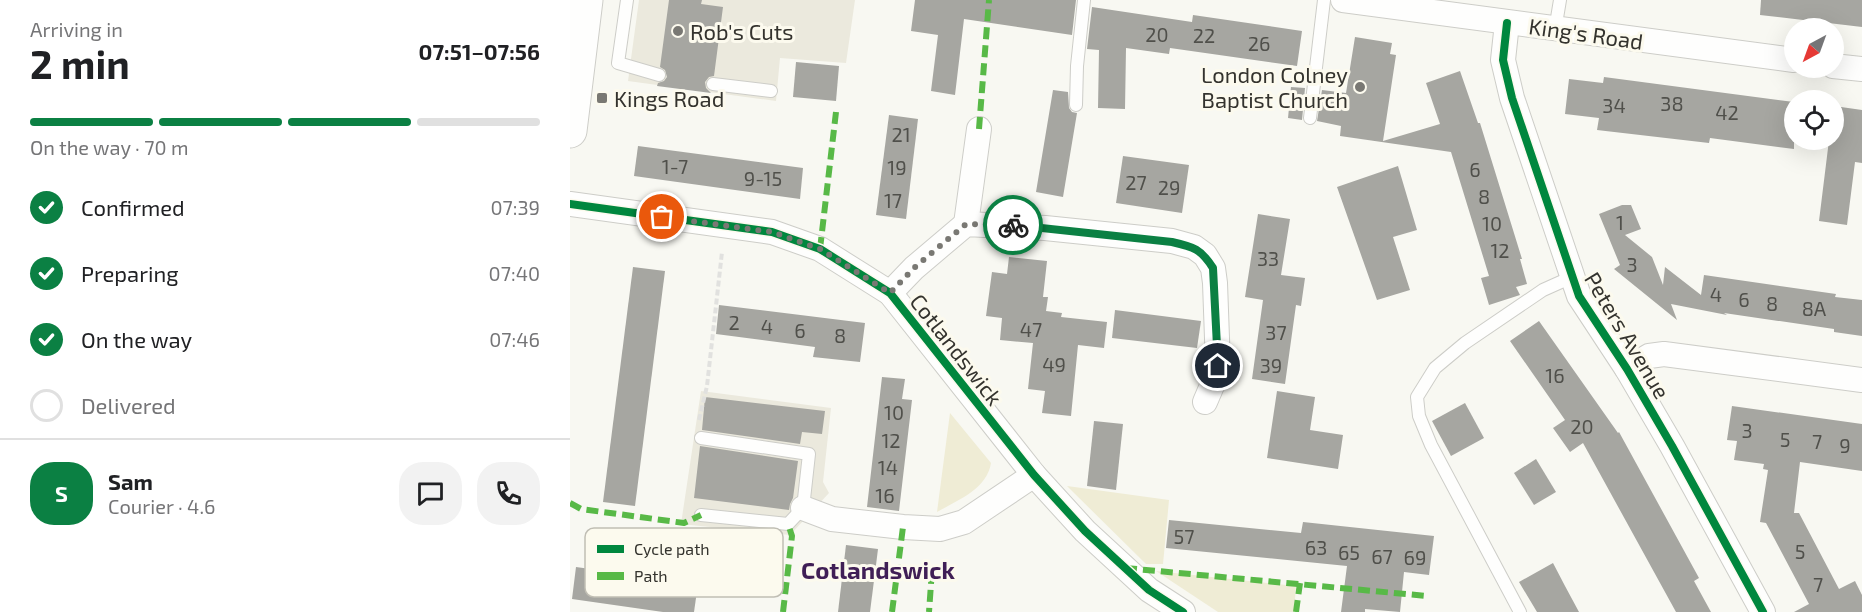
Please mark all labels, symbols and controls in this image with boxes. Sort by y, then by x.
street label: King's Road [1527,12,1645,54]
text: Arriving in [30,17,123,41]
place label: Rob's Cuts [690,18,793,44]
north arrow [1784,18,1844,78]
map controls [1784,18,1844,150]
house number: 20 [1145,22,1169,46]
house number: 22 [1193,23,1215,47]
marker: Rob's Cuts [671,24,685,38]
house number: 26 [1248,31,1270,55]
text: 07:51–07:56 [419,38,540,64]
text: 2 min [30,40,130,87]
place label: London Colney Baptist Church [1201,61,1348,112]
marker: London Colney Baptist Church [1353,80,1367,94]
place label: Kings Road [614,85,724,111]
button: locate [1784,90,1844,150]
marker: Kings Road [595,91,609,105]
house number: 38 [1660,91,1684,115]
house number: 34 [1602,93,1626,117]
house number: 42 [1715,100,1739,124]
house number: 21 [891,122,911,146]
text: On the way · 70 m [30,135,189,159]
house number: 1-7 [662,154,688,178]
house number: 19 [887,155,907,179]
house number: 6 [1469,157,1481,181]
house number: 9-15 [744,166,782,190]
house number: 27 [1125,170,1147,194]
house number: 29 [1158,175,1180,199]
house number: 8 [1478,184,1490,208]
house number: 17 [884,188,902,212]
icon: check [30,191,63,224]
pin [636,191,687,242]
text: Confirmed [81,194,185,220]
text: 07:39 [490,195,540,219]
courier [983,195,1043,255]
icon: bag [645,200,678,233]
icon: bike [997,209,1030,242]
house number: 1 [1616,210,1624,234]
house number: 10 [1482,211,1502,235]
house number: 12 [1490,238,1510,262]
house number: 33 [1257,246,1279,270]
house number: 3 [1626,252,1638,276]
icon: check [30,257,63,290]
text: Preparing [81,260,179,286]
text: 07:40 [489,261,540,285]
street label: Peters Avenue [1580,267,1676,403]
house number: 4 [1710,282,1722,306]
house number: 6 [1738,287,1750,311]
street label: Cotlandswick [905,288,1009,410]
house number: 8 [1766,291,1778,315]
house number: 8A [1802,296,1827,320]
house number: 2 [728,310,740,334]
house number: 4 [761,314,773,338]
house number: 47 [1020,317,1042,341]
house number: 6 [794,318,806,342]
house number: 37 [1265,320,1287,344]
icon: check [30,323,63,356]
house number: 8 [834,323,846,347]
text: On the way [81,326,192,352]
text: 07:46 [489,327,540,351]
pin [1192,340,1243,391]
icon: home [1201,349,1234,382]
house number: 49 [1042,352,1066,376]
house number: 39 [1260,353,1282,377]
house number: 16 [1545,363,1565,387]
text: Delivered [81,392,176,418]
house number: 10 [884,400,904,424]
house number: 20 [1570,414,1594,438]
house number: 3 [1741,418,1753,442]
house number: 5 [1780,427,1790,451]
house number: 12 [881,428,901,452]
house number: 7 [1812,429,1822,453]
house number: 9 [1839,433,1851,457]
house number: 14 [878,455,898,479]
button: chat [399,462,462,525]
button: phone [477,462,540,525]
text: Sam [108,468,153,494]
text: S [55,480,68,506]
house number: 16 [875,483,895,507]
text: Courier · 4.6 [108,494,215,518]
house number: 57 [1174,524,1194,548]
legend [585,528,783,597]
house number: 63 [1305,535,1327,559]
text: Cycle path [634,539,710,558]
house number: 5 [1795,539,1805,563]
house number: 65 [1338,540,1360,564]
house number: 67 [1371,544,1393,568]
house number: 69 [1404,545,1426,569]
district label: Cotlandswick [801,555,955,584]
text: Path [634,566,668,585]
house number: 7 [1813,572,1823,596]

